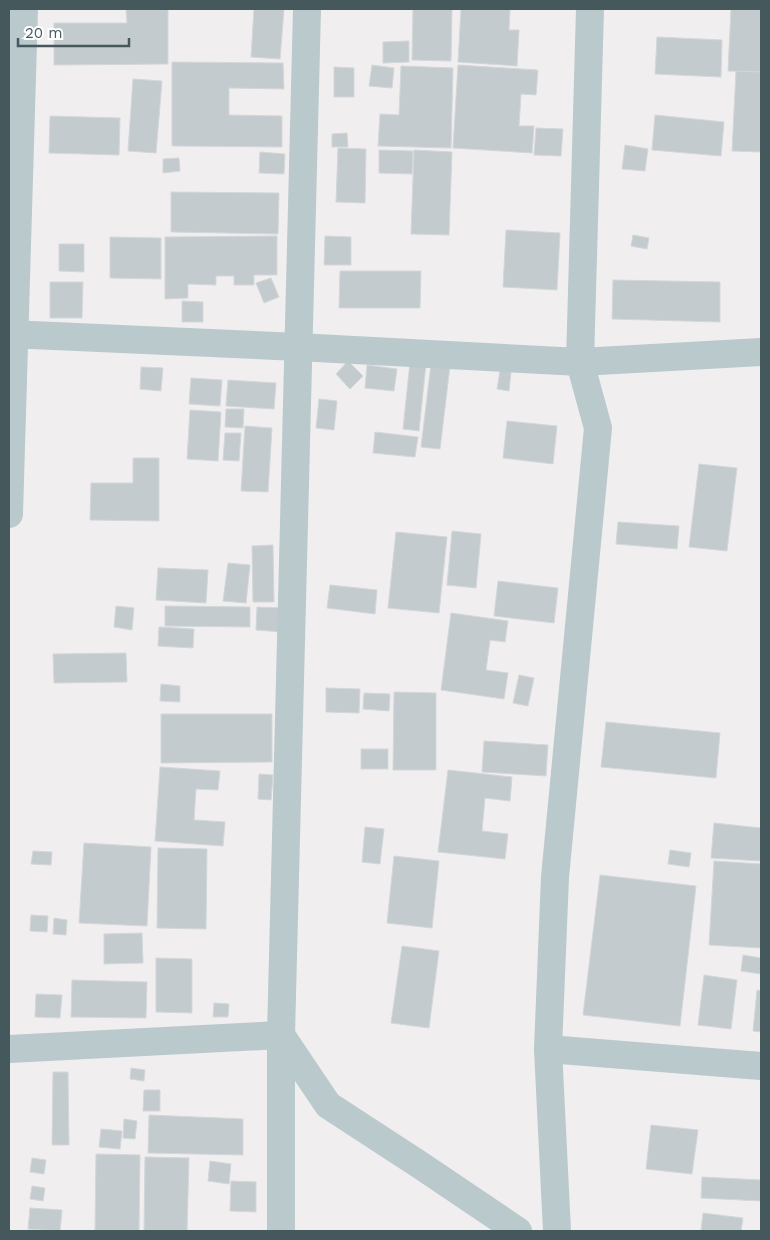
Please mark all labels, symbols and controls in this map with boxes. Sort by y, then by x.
scale bar [18,15,129,47]
text: 20 m [25,24,63,42]

